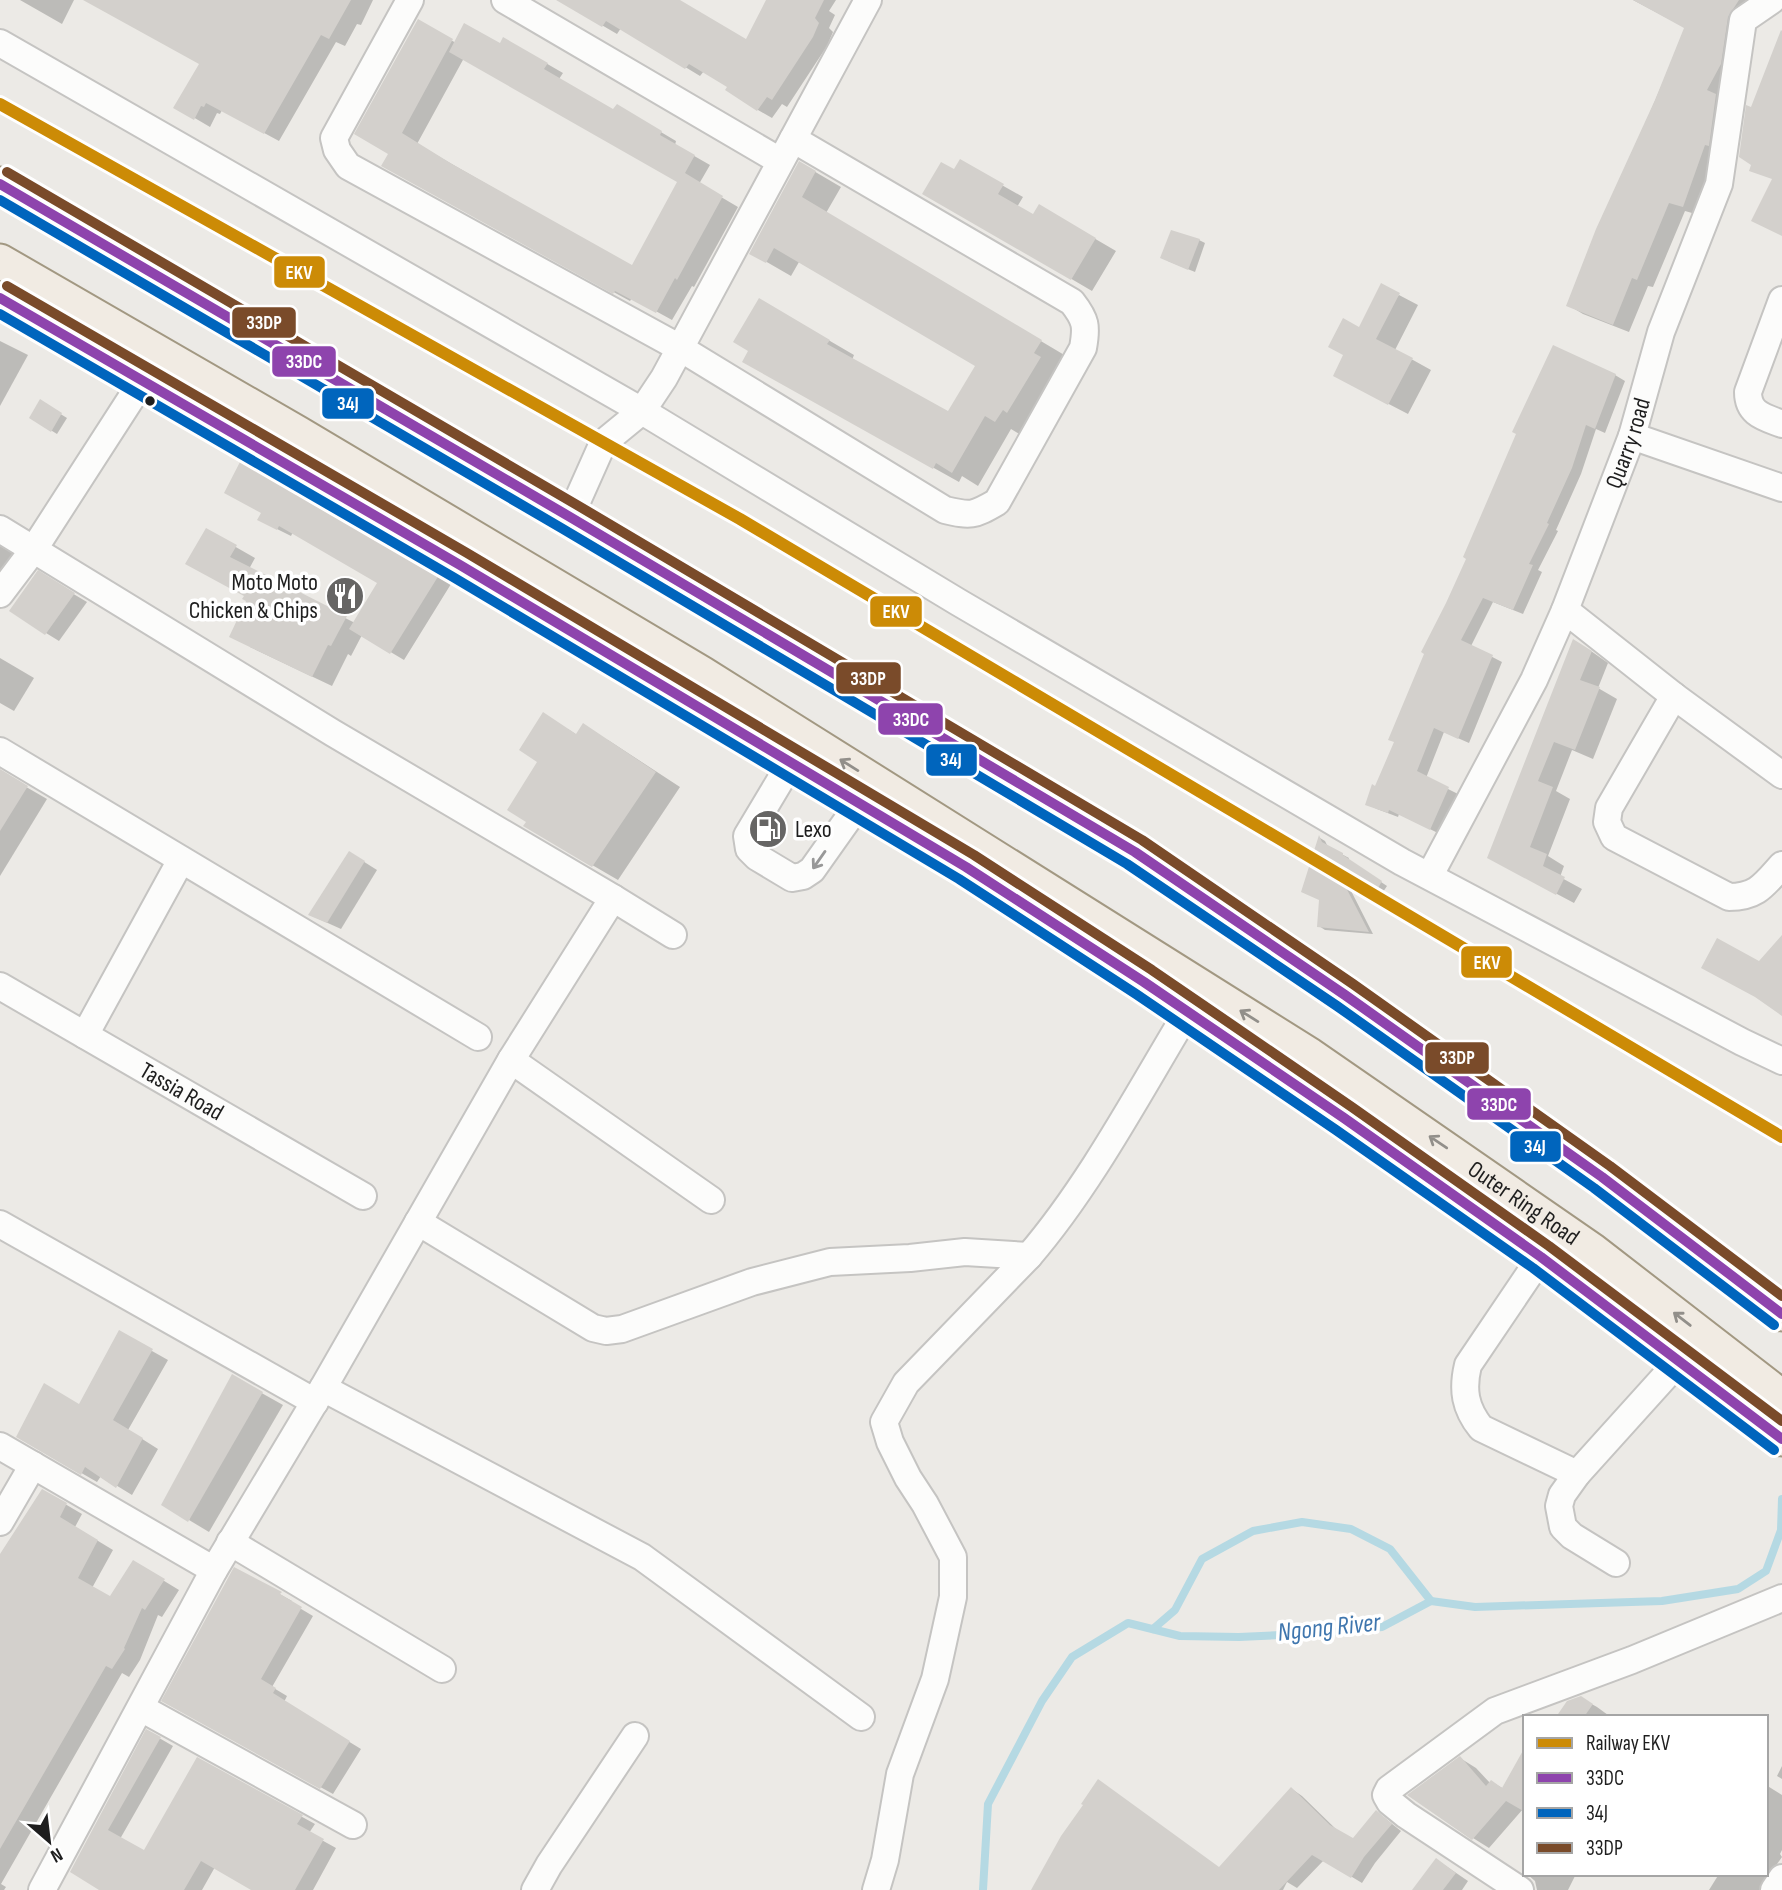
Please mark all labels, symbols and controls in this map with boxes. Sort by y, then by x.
line badge: EKV [273,255,326,289]
text: EKV [285,262,313,285]
line badge: 33DP [231,306,297,339]
text: 33DP [246,312,282,335]
line badge: 33DC [271,345,337,378]
text: 33DC [286,351,323,374]
line badge: 34J [321,387,375,420]
text: 34J [337,393,359,416]
unlabelled marker [143,394,157,408]
street label: Quarry road [1599,395,1656,493]
place label: Moto Moto Chicken & Chips [189,568,318,625]
restaurant icon: Moto Moto Chicken & Chips [324,575,366,617]
line badge: EKV [869,595,923,628]
text: EKV [882,601,910,624]
line badge: 33DP [835,661,902,695]
text: 33DP [850,668,886,691]
line badge: 33DC [877,702,944,736]
text: 33DC [893,709,930,732]
line badge: 34J [925,743,978,777]
text: 34J [940,749,962,772]
one-way arrow [840,757,860,771]
fuel station icon: Lexo [747,808,789,850]
place label: Lexo [795,815,832,844]
one-way arrow [812,850,826,869]
line badge: EKV [1460,945,1513,979]
text: EKV [1473,952,1501,975]
one-way arrow [1240,1009,1260,1023]
line badge: 33DP [1424,1041,1490,1075]
text: 33DP [1439,1047,1475,1070]
street label: Tassia Road [135,1056,229,1127]
line badge: 33DC [1466,1087,1532,1121]
text: 33DC [1481,1094,1518,1117]
line badge: 34J [1509,1130,1562,1163]
one-way arrow [1429,1135,1449,1149]
text: 34J [1524,1136,1546,1159]
street label: Outer Ring Road [1463,1154,1585,1251]
one-way arrow [1673,1312,1692,1327]
water label: Ngong River [1276,1607,1384,1649]
legend [1523,1715,1768,1876]
text: Railway EKV [1586,1731,1671,1756]
text: 33DC [1586,1766,1624,1791]
text: 34J [1586,1801,1608,1826]
north arrow [14,1806,84,1876]
text: 33DP [1586,1836,1623,1861]
text: N [46,1842,66,1867]

